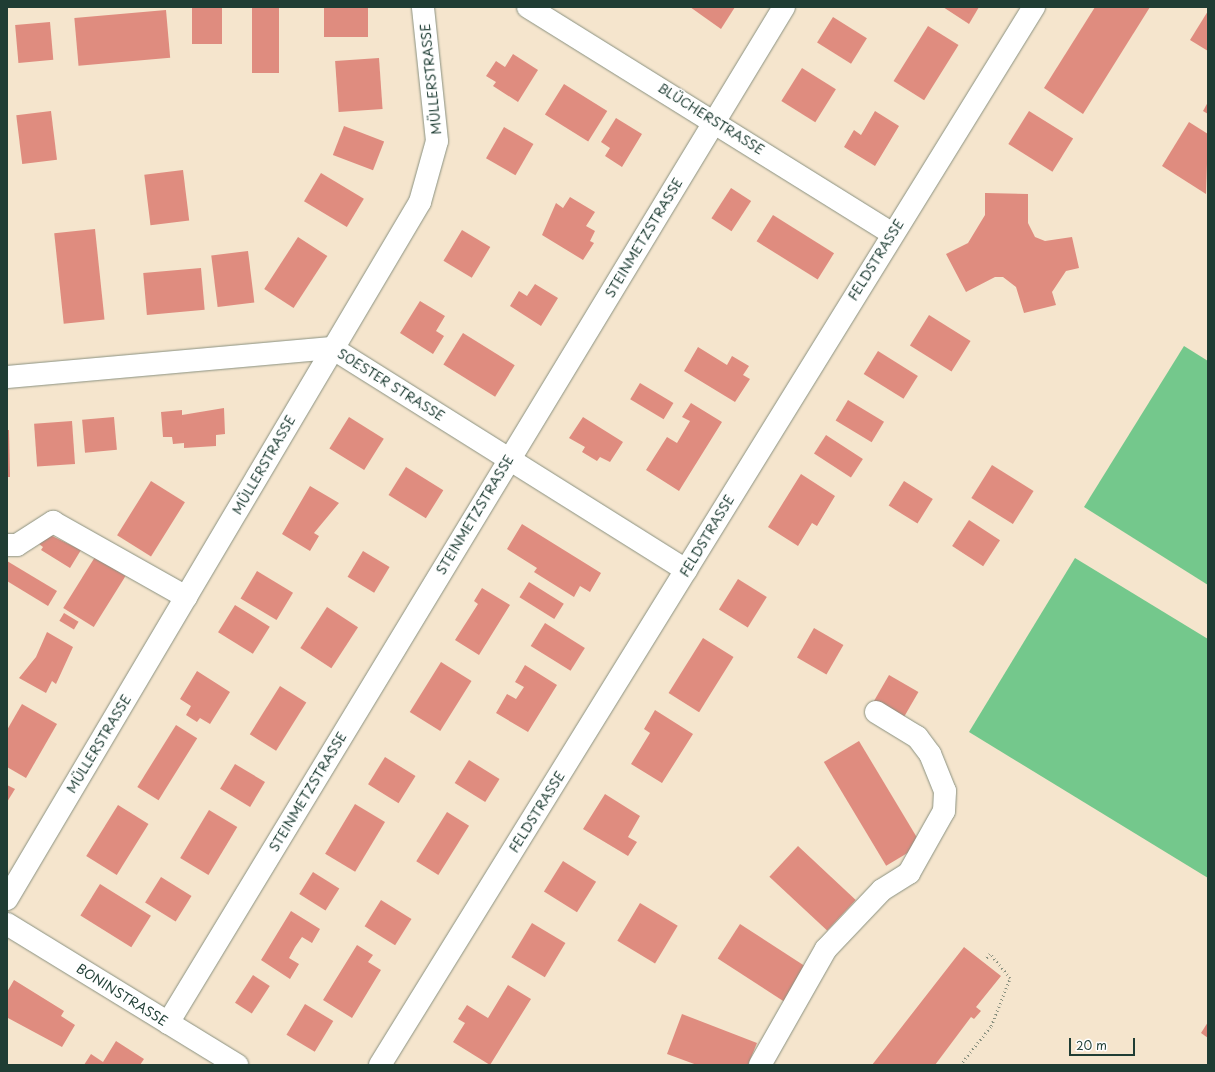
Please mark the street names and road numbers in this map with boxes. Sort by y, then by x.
street label: MÜLLERSTRASSE [417,23,445,135]
street label: BLÜCHERSTRASSE [655,80,767,158]
street label: STEINMETZSTRASSE [602,175,686,301]
street label: FELDSTRASSE [845,217,907,303]
street label: SOESTER STRASSE [334,345,448,425]
street label: MÜLLERSTRASSE [229,413,299,517]
street label: STEINMETZSTRASSE [433,452,517,578]
street label: FELDSTRASSE [676,492,738,580]
street label: MÜLLERSTRASSE [63,692,135,796]
street label: STEINMETZSTRASSE [266,729,350,855]
street label: FELDSTRASSE [506,769,568,855]
street label: BONINSTRASSE [74,961,170,1029]

